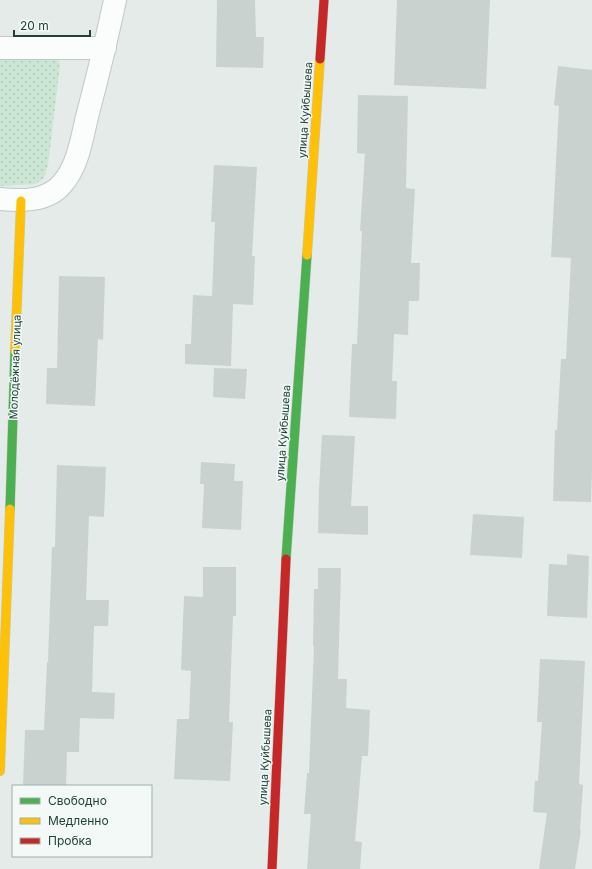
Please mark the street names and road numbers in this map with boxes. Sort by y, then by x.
street label: улица Куйбышева [295,61,315,159]
street label: Молодёжная улица [6,314,24,420]
street label: улица Куйбышева [273,384,293,482]
street label: улица Куйбышева [255,708,275,806]

